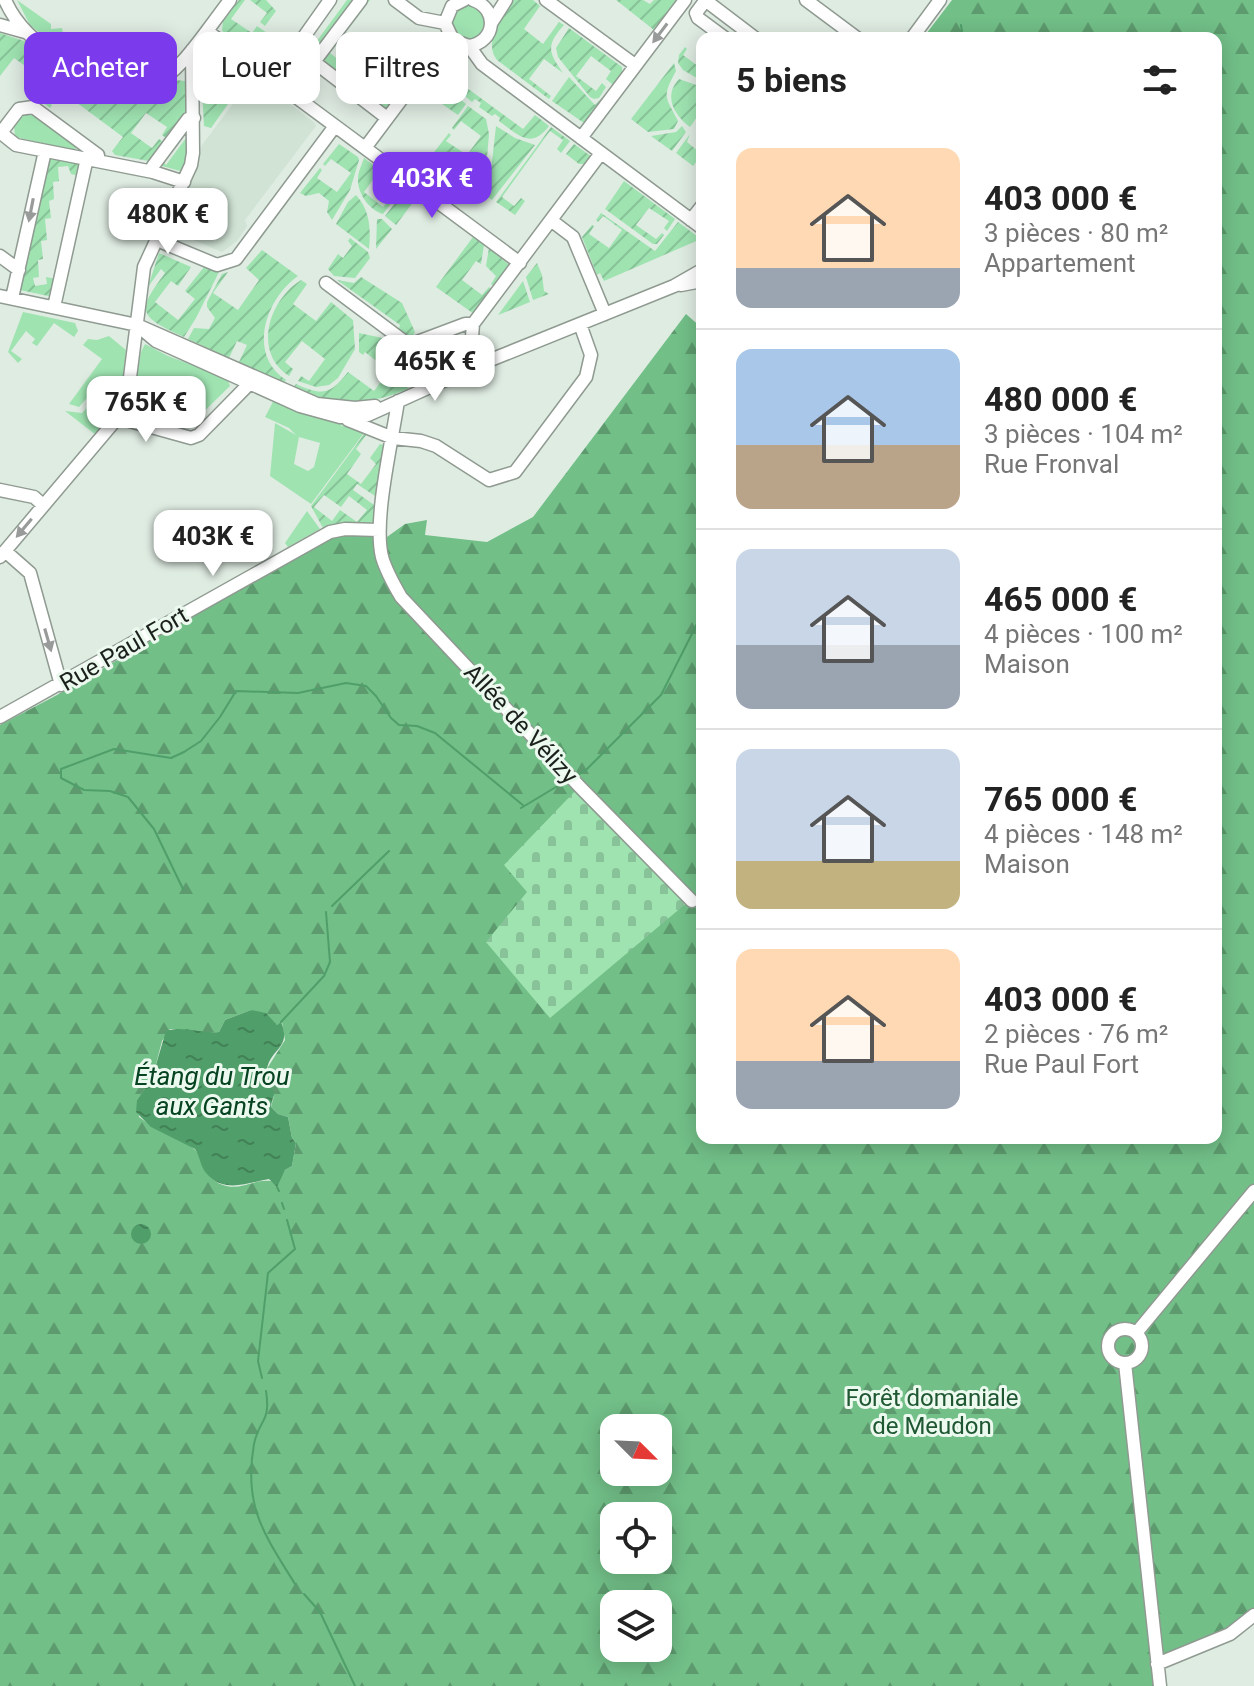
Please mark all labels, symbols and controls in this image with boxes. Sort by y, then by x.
one-way arrow [652,23,668,43]
chip: Acheter [24,32,177,104]
chip: Louer [193,32,320,104]
chip: Filtres [336,32,468,104]
icon: filters [1138,58,1182,102]
text: 5 biens [736,60,847,100]
pin: 403K € [367,152,497,220]
text: 403K € [391,163,473,193]
text: 403 000 € [984,178,1137,218]
icon: home [800,180,896,276]
pin: 480K € [103,188,233,256]
one-way arrow [24,198,37,223]
text: 480K € [127,199,209,229]
text: 3 pièces · 80 m² [984,218,1168,248]
text: Appartement [984,248,1136,278]
pin: 465K € [370,335,500,403]
text: 465K € [394,346,476,376]
pin: 765K € [81,376,211,444]
text: 480 000 € [984,379,1137,419]
icon: home [800,381,896,477]
text: 765K € [105,387,187,417]
text: 3 pièces · 104 m² [984,419,1183,449]
text: Rue Fronval [984,449,1119,479]
pin: 403K € [148,510,278,578]
one-way arrow [16,518,33,538]
text: 403K € [172,521,254,551]
text: 465 000 € [984,579,1137,619]
icon: home [800,581,896,677]
street label: Rue Paul Fort [55,601,193,697]
text: 4 pièces · 100 m² [984,619,1183,649]
one-way arrow [42,629,55,653]
text: Maison [984,649,1070,679]
street label: Allée de Vélizy [458,658,584,790]
text: 765 000 € [984,779,1137,819]
icon: home [800,781,896,877]
text: 4 pièces · 148 m² [984,819,1183,849]
text: Maison [984,849,1070,879]
text: 403 000 € [984,979,1137,1019]
icon: home [800,981,896,1077]
text: 2 pièces · 76 m² [984,1019,1168,1049]
text: Rue Paul Fort [984,1049,1139,1079]
water label: Étang du Trou aux Gants [134,1061,290,1121]
park label: Forêt domaniale de Meudon [845,1384,1019,1440]
north arrow [600,1414,672,1486]
map controls [600,1414,672,1662]
button: locate [600,1502,672,1574]
button: layers [600,1590,672,1662]

